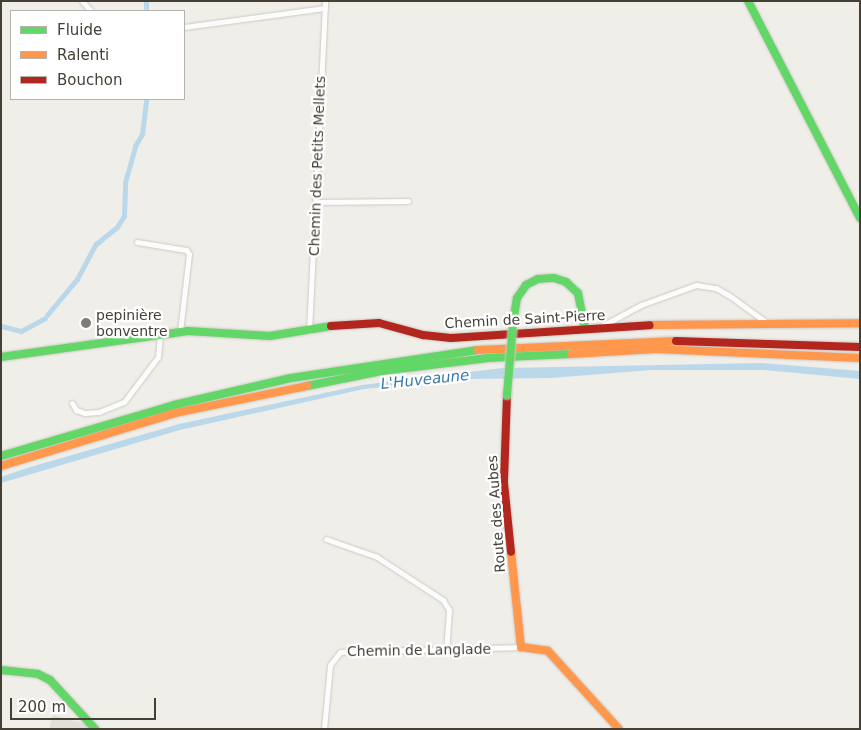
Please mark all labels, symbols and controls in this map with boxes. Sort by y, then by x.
legend [10,10,185,100]
text: Fluide [57,21,102,39]
text: Ralenti [57,46,109,64]
text: Bouchon [57,71,122,89]
street label: Chemin des Petits Mellets [305,76,329,256]
street label: Chemin de Saint-Pierre [444,306,606,332]
place label: pepinière bonventre [96,307,168,340]
marker: pepinière bonventre [80,317,92,329]
water label: L'Huveaune [380,366,470,394]
street label: Route des Aubes [484,455,508,573]
street label: Chemin de Langlade [347,640,491,660]
scale bar [12,688,159,720]
text: 200 m [18,698,66,716]

